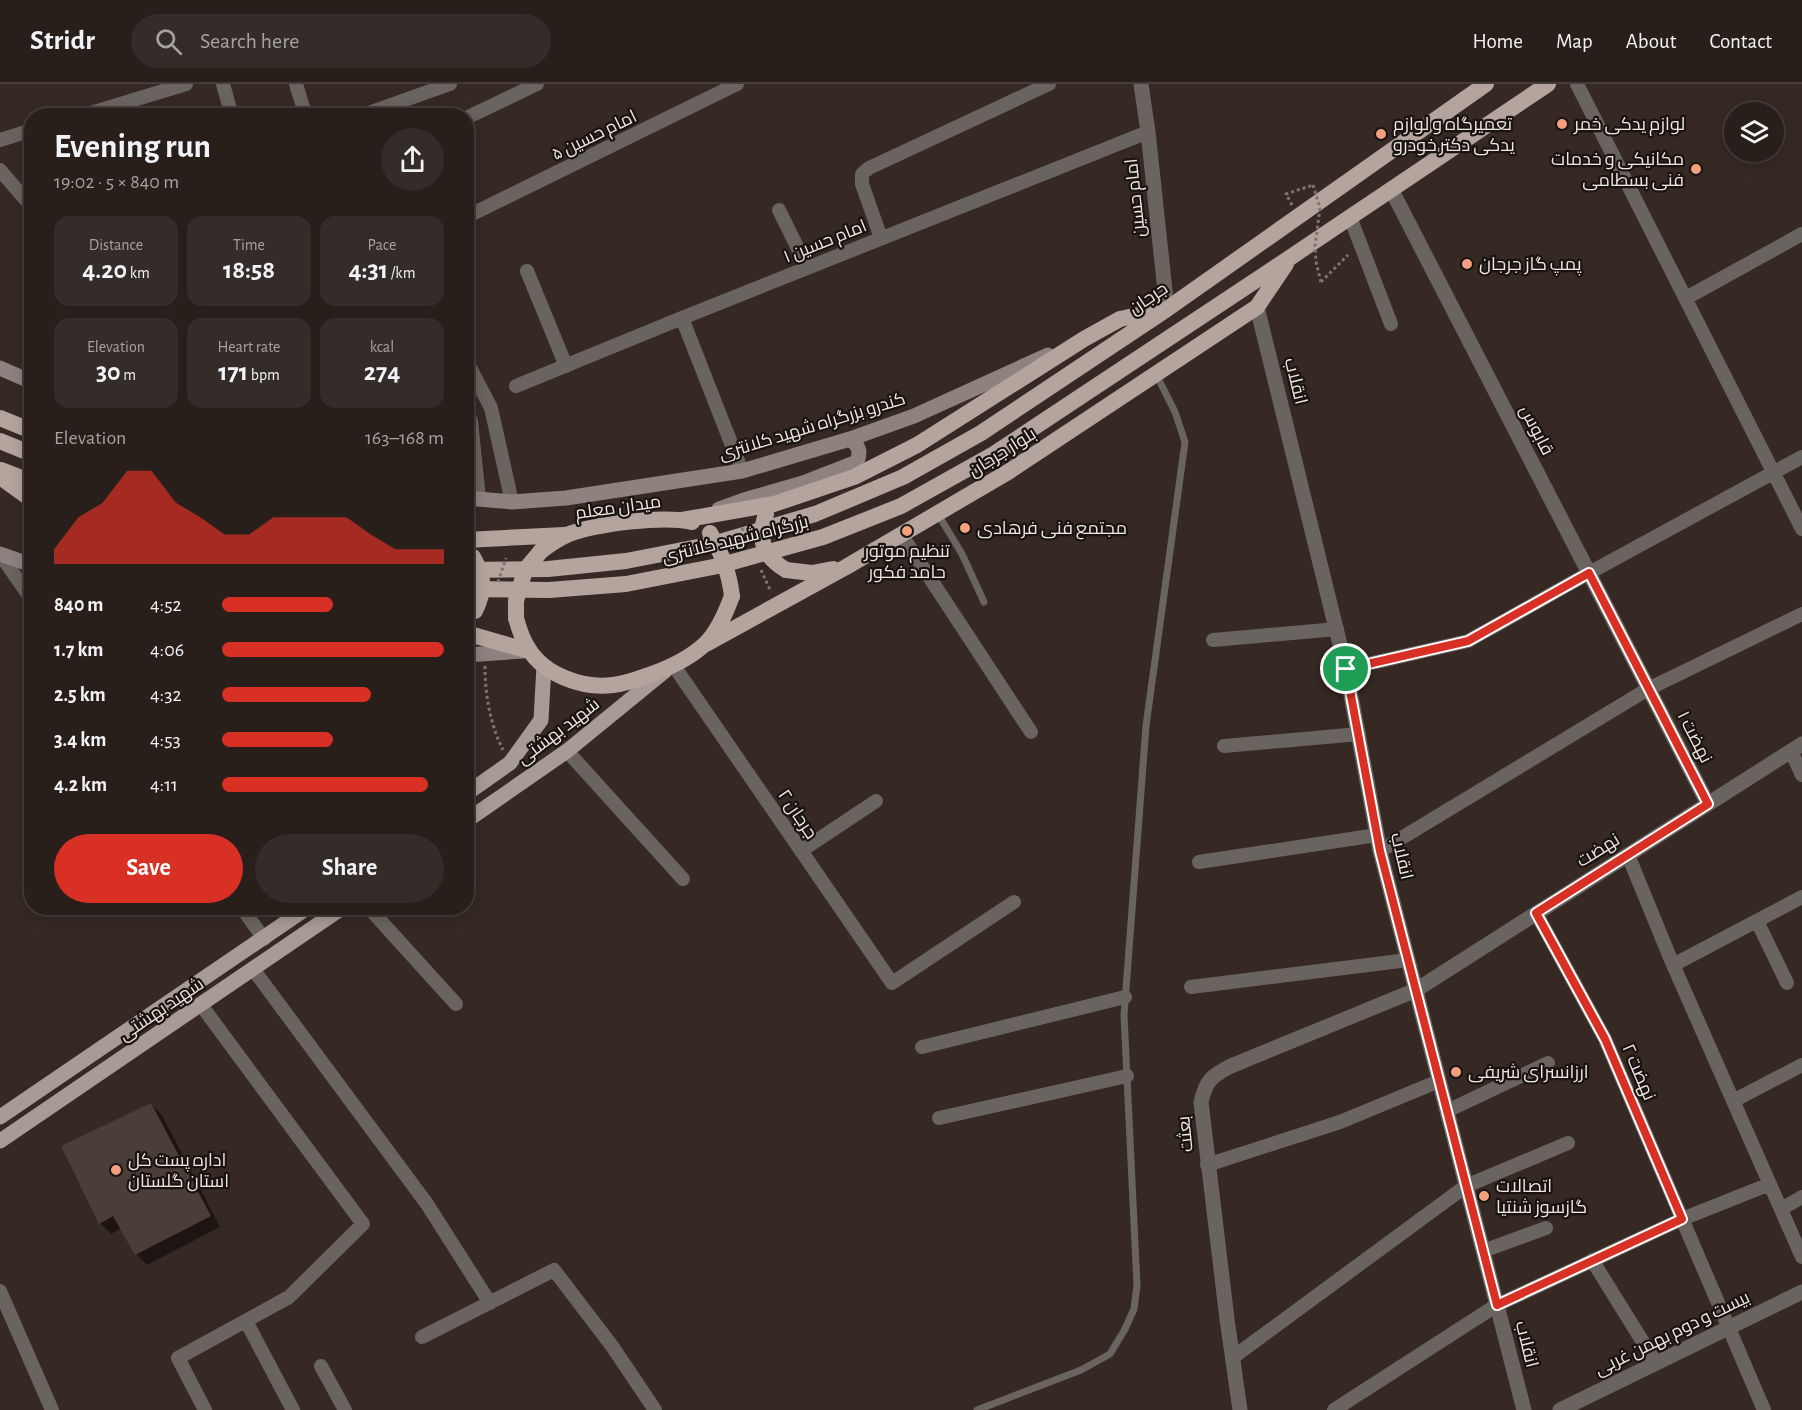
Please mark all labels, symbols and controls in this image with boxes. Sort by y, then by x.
search box [131,14,551,68]
icon: search [152,25,185,58]
text: Stridr [30,27,95,55]
text: Search here [200,30,299,52]
text: Home [1472,31,1523,52]
text: Map [1556,31,1593,52]
text: About [1626,31,1676,52]
text: Contact [1709,31,1772,52]
map controls [1724,102,1784,162]
button: layers [1724,102,1784,162]
street label: امام حسین ۵ [549,108,641,166]
place label: تعمیرگاه و لوازم یدکی دکتر خودرو [1393,116,1515,156]
place label: لوازم یدکی خمر [1573,116,1685,136]
marker: لوازم یدکی خمر [1555,117,1569,131]
marker: تعمیرگاه و لوازم یدکی دکتر خودرو [1374,127,1388,141]
button: share [381,128,444,191]
text: Evening run [54,131,211,164]
place label: مکانیکی و خدمات فنی بسطامی [1551,151,1684,191]
street label: امام حسین [1123,157,1151,238]
marker: مکانیکی و خدمات فنی بسطامی [1689,162,1703,176]
text: 19:02 · 5 × 840 m [54,172,179,192]
street label: امام حسین ۱ [781,217,870,269]
text: Distance [89,237,143,253]
text: Time [233,237,265,253]
text: Pace [368,237,396,253]
place label: پمپ گاز جرجان [1479,256,1582,276]
text: 4.20 [82,257,127,283]
text: 18:58 [223,257,275,283]
text: 4:31 [349,257,388,283]
marker: پمپ گاز جرجان [1460,257,1474,271]
text: km [127,265,150,281]
text: /km [388,265,415,281]
street label: جرجان [1126,279,1172,319]
text: Elevation [87,339,145,355]
text: Heart rate [218,339,280,355]
text: kcal [370,339,394,355]
street label: انقلاب [1281,356,1310,406]
text: 30 [96,359,121,385]
text: 171 [218,359,248,385]
text: 274 [364,359,400,385]
text: m [121,367,136,383]
text: bpm [248,367,280,383]
street label: کندرو بزرگراه شهید کلانتری [717,389,908,465]
street label: قابوس [1515,403,1556,459]
street label: بلوار جرجان [966,425,1040,481]
text: Elevation [54,428,126,448]
text: 163–168 m [365,428,444,448]
street label: میدان معلم [574,493,663,525]
street label: بزرگراه شهید کلانتری [660,512,811,568]
place label: مجتمع فنی فرهادی [977,520,1127,540]
marker: مجتمع فنی فرهادی [958,521,972,535]
marker: تنظیم موتور حامد فکور [900,524,914,538]
place label: تنظیم موتور حامد فکور [863,543,950,583]
text: 840 m [54,595,104,615]
text: 4:52 [150,595,182,615]
text: 1.7 km [54,640,103,660]
text: 4:06 [150,640,184,660]
pin [1320,643,1371,694]
icon: arrive [1329,652,1362,685]
text: 2.5 km [54,685,106,705]
text: 4:32 [150,685,182,705]
street label: شهید بهشتی [513,694,604,769]
street label: ۱ نهضت [1673,709,1715,767]
text: 3.4 km [54,730,106,750]
text: 4:53 [150,730,181,750]
text: 4.2 km [54,775,107,795]
text: 4:11 [150,775,178,795]
street label: جرجان ۲ [773,787,820,843]
street label: انقلاب [1387,831,1415,881]
street label: نهضت [1574,831,1624,872]
button: Save [54,834,243,903]
button: Share [255,834,444,903]
street label: شهید بهشتی [115,974,208,1046]
street label: ۲ نهضت [1617,1042,1658,1104]
place label: ارزانسرای شریفی [1468,1063,1589,1083]
marker: ارزانسرای شریفی [1449,1065,1463,1079]
street label: بعثت [1174,1115,1197,1153]
place label: اداره پست کل استان گلستان [128,1152,229,1192]
marker: اداره پست کل استان گلستان [109,1163,123,1177]
place label: اتصالات گازسوز شنتیا [1496,1178,1587,1218]
marker: اتصالات گازسوز شنتیا [1477,1189,1491,1203]
street label: بیست و دوم بهمن غربی [1592,1289,1754,1381]
street label: انقلاب [1512,1319,1541,1369]

